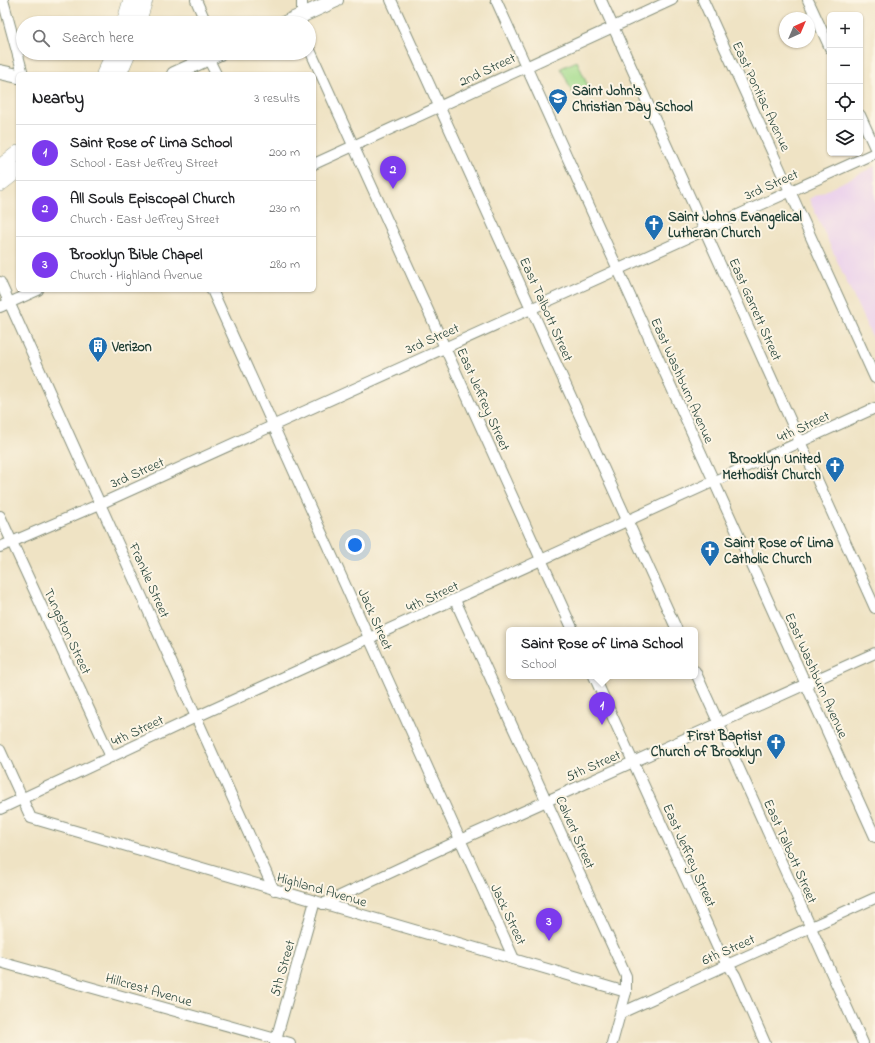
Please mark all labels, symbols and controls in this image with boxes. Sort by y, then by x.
north arrow [779,12,815,48]
map controls [827,12,863,156]
button: + [827,12,863,48]
search box [16,16,316,60]
icon: search [30,27,52,49]
text: Search here [62,27,134,49]
street label: East Pontiac Avenue [726,38,796,156]
street label: 2nd Street [456,48,520,93]
button: − [827,48,863,84]
place label: Saint John's Christian Day School [572,81,694,120]
button: locate [827,84,863,120]
text: Nearby [32,86,84,111]
school or university icon: Saint John's Christian Day School [547,87,569,115]
text: 3 results [254,89,300,108]
button: layers [827,120,863,156]
text: Saint Rose of Lima School [70,132,232,154]
text: 1 [43,143,47,162]
text: 200 m [269,143,300,162]
text: School · East Jeffrey Street [70,154,218,173]
pin: 2 [380,156,406,189]
street label: 3rd Street [741,164,802,207]
text: All Souls Episcopal Church [70,188,235,210]
text: 2 [42,199,48,218]
text: 230 m [269,199,300,218]
place label: Saint Johns Evangelical Lutheran Church [668,207,803,244]
text: Church · East Jeffrey Street [70,210,219,229]
church icon: Saint Johns Evangelical Lutheran Church [643,213,665,241]
text: Brooklyn Bible Chapel [70,244,203,266]
street label: East Talbott Street [513,254,578,365]
text: 3 [42,255,48,274]
text: 280 m [270,255,300,274]
street label: East Garrett Street [722,255,787,365]
text: Church · Highland Avenue [70,266,202,285]
street label: East Washburn Avenue [644,314,719,447]
street label: 3rd Street [402,318,463,361]
building icon: Verizon [87,335,109,363]
place label: Verizon [111,337,152,358]
street label: East Jeffrey Street [449,345,515,455]
street label: 4th Street [774,406,834,449]
place label: Brooklyn United Methodist Church [722,449,821,486]
street label: 3rd Street [107,452,168,495]
church icon: Brooklyn United Methodist Church [824,455,846,483]
place label: Saint Rose of Lima Catholic Church [724,533,834,570]
your location [345,535,365,555]
street label: Frankle Street [122,539,175,622]
church icon: Saint Rose of Lima Catholic Church [699,539,721,567]
street label: 4th Street [403,576,463,619]
street label: Tungston Street [37,585,96,679]
street label: Jack Street [352,585,398,654]
street label: East Washburn Avenue [778,609,853,742]
popup [506,627,698,679]
text: Saint Rose of Lima School [521,633,683,655]
text: School [521,655,557,674]
pin: 1 [589,692,615,725]
street label: 4th Street [108,710,168,753]
place label: First Baptist Church of Brooklyn [651,726,762,765]
church icon: First Baptist Church of Brooklyn [765,732,787,760]
street label: 5th Street [563,745,625,788]
street label: Calvert Street [549,793,600,873]
street label: East Talbott Street [757,796,822,907]
street label: East Jeffrey Street [655,801,721,911]
street label: Highland Avenue [274,868,370,915]
street label: Jack Street [484,881,531,949]
pin: 3 [536,908,562,941]
street label: 6th Street [699,929,759,971]
street label: 5th Street [265,937,302,999]
street label: Hillcrest Avenue [103,968,195,1013]

